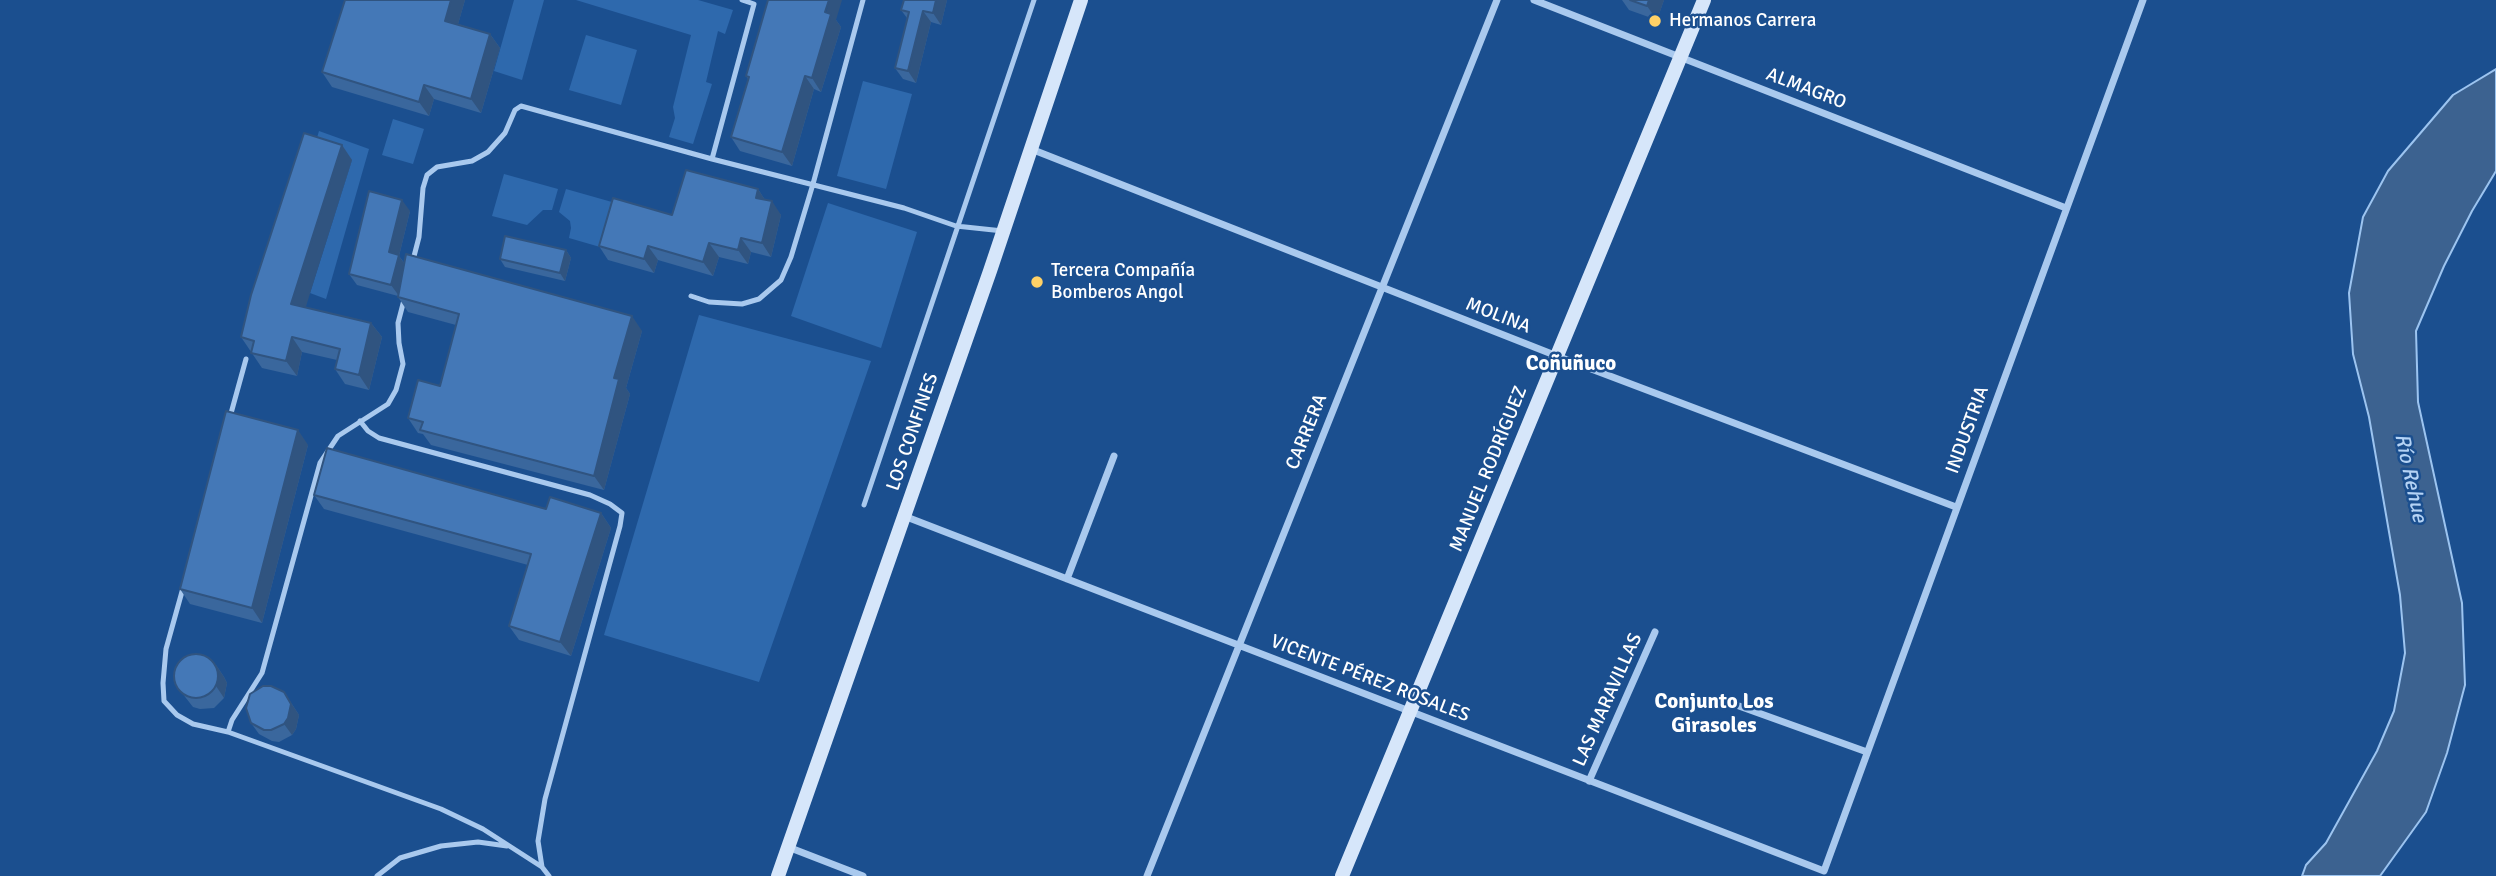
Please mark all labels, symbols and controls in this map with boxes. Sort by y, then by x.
place label: Hermanos Carrera [1669,10,1816,32]
marker: Hermanos Carrera [1647,13,1663,29]
street label: ALMAGRO [1763,63,1849,115]
place label: Tercera Compañía Bomberos Angol [1051,260,1195,304]
marker: Tercera Compañía Bomberos Angol [1029,274,1045,290]
street label: MOLINA [1462,293,1534,339]
district label: Coñuñuco [1526,351,1616,377]
street label: LOS CONFINES [882,370,944,494]
street label: MANUEL RODRÍGUEZ [1445,383,1533,555]
street label: INDUSTRIA [1942,383,1994,477]
street label: CARRERA [1282,391,1332,473]
water label: Río Rehue [2388,431,2432,525]
street label: VICENTE PÉREZ ROSALES [1267,630,1473,728]
street label: LAS MARAVILLAS [1568,630,1648,770]
district label: Conjunto Los Girasoles [1655,689,1773,739]

